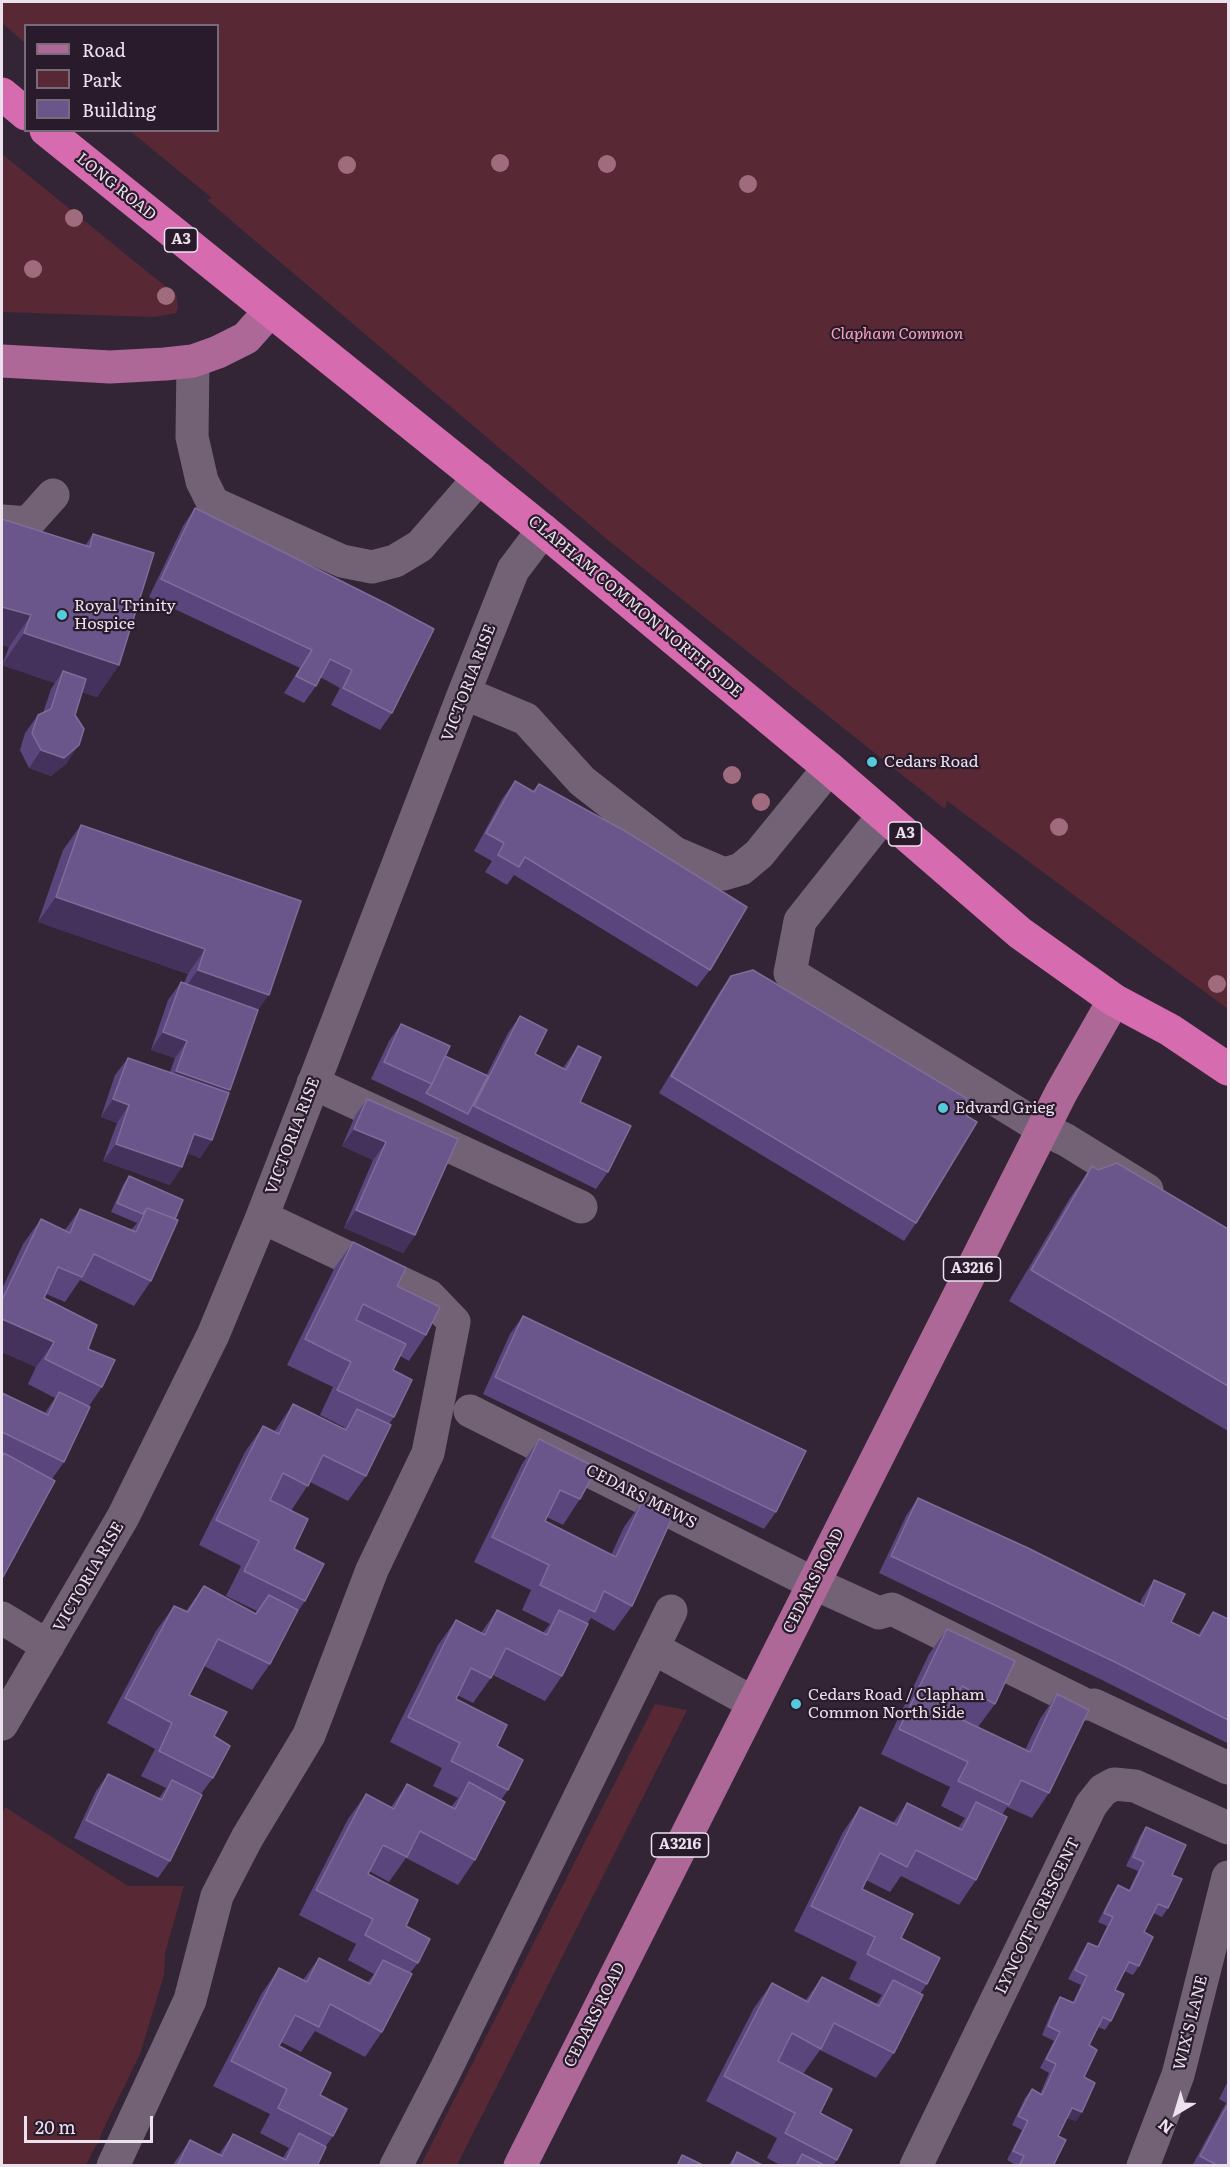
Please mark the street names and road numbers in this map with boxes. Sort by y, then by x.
street label: LONG ROAD [72,149,160,225]
road number: A3 [164,228,198,252]
street label: CLAPHAM COMMON NORTH SIDE [524,512,746,702]
street label: VICTORIA RISE [438,622,500,744]
road number: A3 [888,822,922,846]
street label: VICTORIA RISE [262,1075,324,1197]
road number: A3216 [944,1257,1000,1281]
street label: CEDARS MEWS [582,1461,700,1533]
street label: VICTORIA RISE [50,1519,128,1635]
street label: CEDARS ROAD [779,1525,849,1637]
road number: A3216 [652,1833,708,1857]
street label: LYNCOTT CRESCENT [992,1835,1084,1997]
street label: CEDARS ROAD [560,1959,630,2071]
street label: WIX'S LANE [1170,1973,1212,2073]

